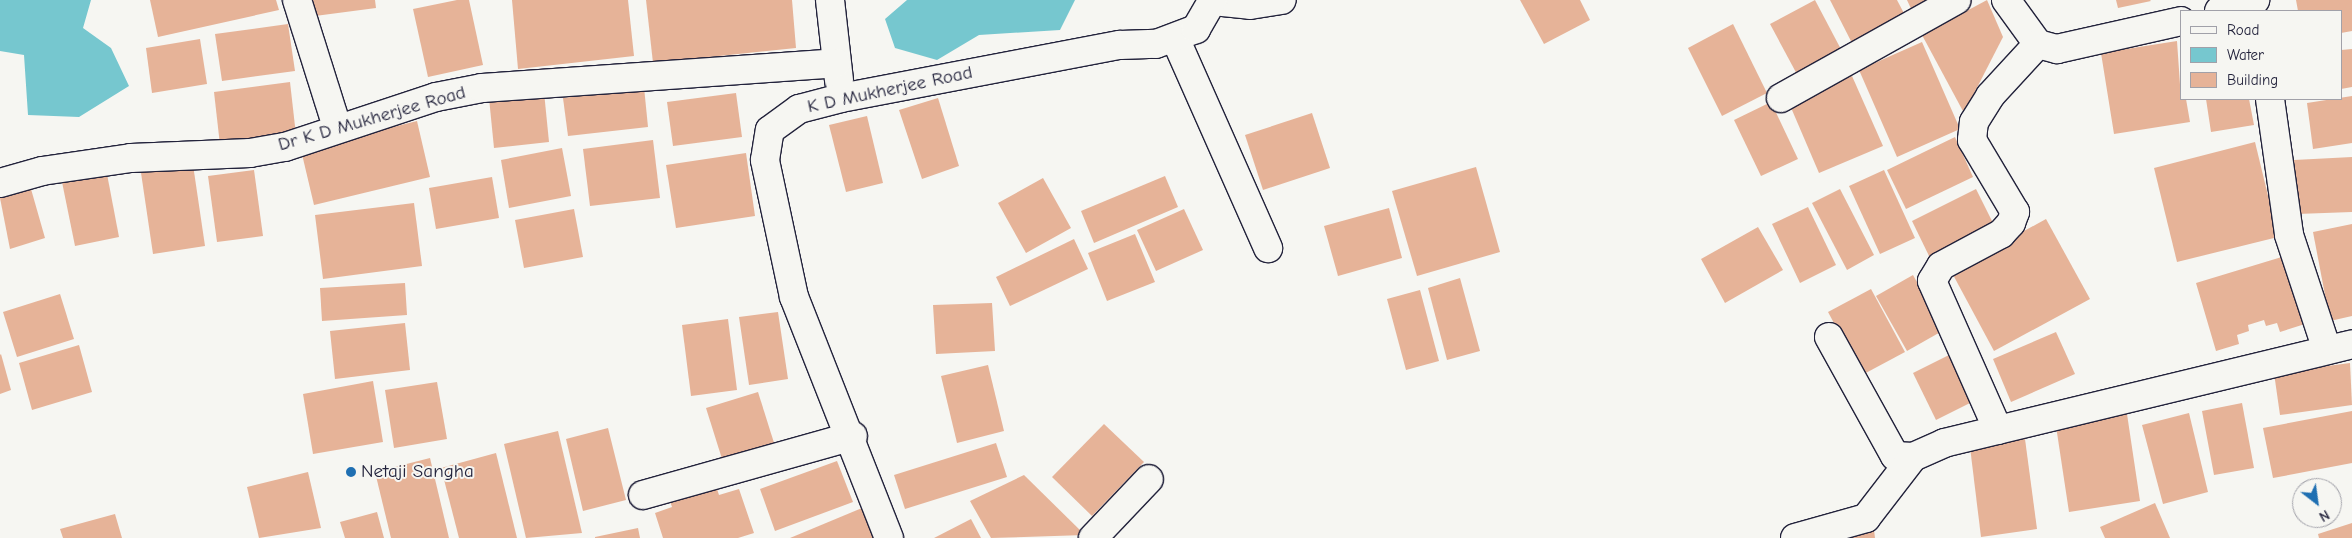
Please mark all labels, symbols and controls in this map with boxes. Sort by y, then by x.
legend [2180,10,2342,100]
text: Road [2227,21,2259,39]
text: Water [2227,46,2264,64]
street label: K D Mukherjee Road [805,61,975,119]
text: Building [2227,71,2278,89]
street label: Dr K D Mukherjee Road [276,81,468,157]
place label: Netaji Sangha [361,461,474,483]
marker: Netaji Sangha [345,466,357,478]
north arrow [2292,478,2342,528]
text: N [2316,506,2332,525]

